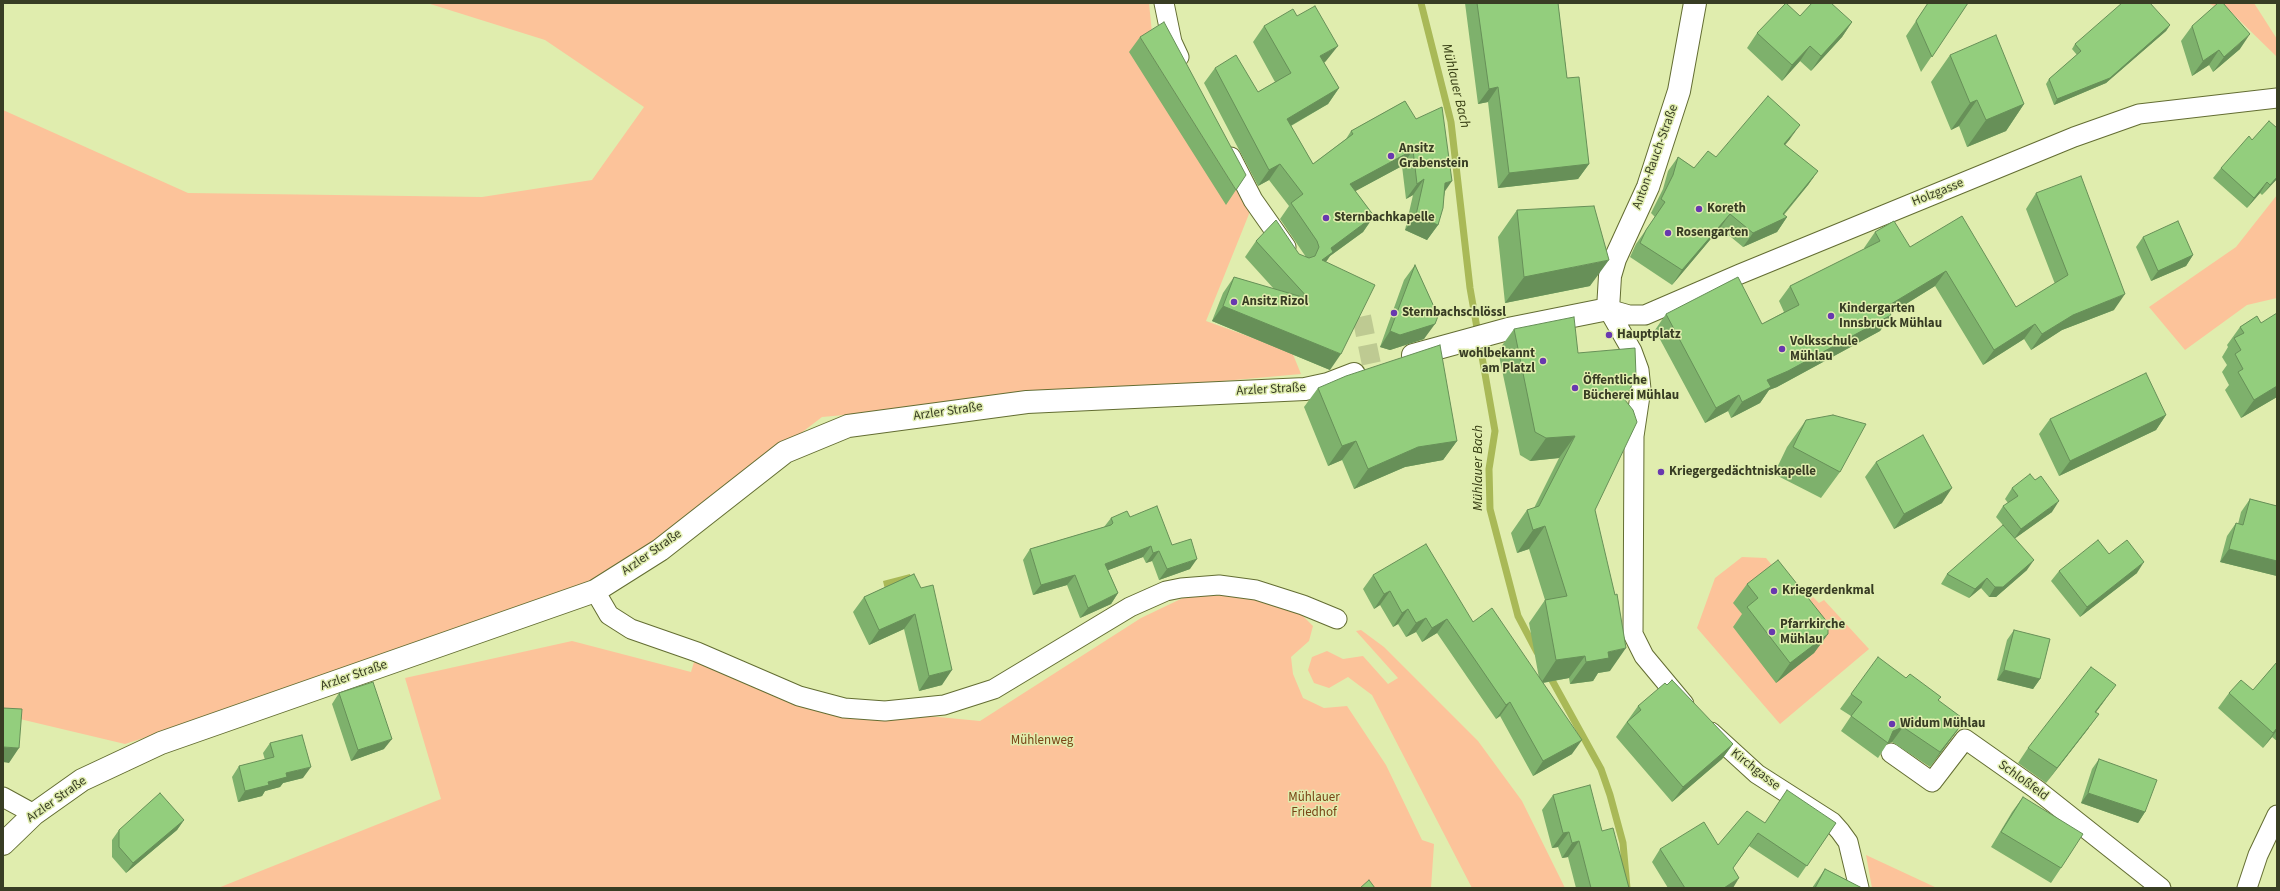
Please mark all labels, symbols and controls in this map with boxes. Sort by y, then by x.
water label: Mühlauer Bach [1437,42,1473,130]
street label: Anton-Rauch-Straße [1630,103,1682,211]
place label: Ansitz Grabenstein [1399,141,1469,172]
marker: Ansitz Grabenstein [1386,151,1396,161]
street label: Holzgasse [1910,176,1966,210]
place label: Koreth [1707,201,1746,217]
marker: Koreth [1694,204,1704,214]
place label: Sternbachkapelle [1334,210,1435,226]
marker: Sternbachkapelle [1321,213,1331,223]
place label: Rosengarten [1676,225,1749,241]
marker: Rosengarten [1663,228,1673,238]
place label: Ansitz Rizol [1242,294,1308,310]
marker: Ansitz Rizol [1229,297,1239,307]
place label: Kindergarten Innsbruck Mühlau [1839,301,1942,332]
place label: Sternbachschlössl [1402,305,1506,321]
marker: Sternbachschlössl [1389,308,1399,318]
marker: Kindergarten Innsbruck Mühlau [1826,311,1836,321]
place label: Hauptplatz [1617,327,1681,343]
marker: Hauptplatz [1604,330,1614,340]
place label: Volksschule Mühlau [1790,334,1858,365]
marker: Volksschule Mühlau [1777,344,1787,354]
place label: wohlbekannt am Platzl [1459,346,1535,377]
marker: wohlbekannt am Platzl [1538,356,1548,366]
place label: Öffentliche Bücherei Mühlau [1583,373,1679,404]
street label: Arzler Straße [1236,380,1306,400]
marker: Öffentliche Bücherei Mühlau [1570,383,1580,393]
street label: Arzler Straße [912,399,984,425]
water label: Mühlauer Bach [1471,425,1487,511]
place label: Kriegergedächtniskapelle [1669,464,1816,480]
marker: Kriegergedächtniskapelle [1656,467,1666,477]
street label: Arzler Straße [619,527,685,579]
place label: Kriegerdenkmal [1782,583,1874,599]
marker: Kriegerdenkmal [1769,586,1779,596]
place label: Pfarrkirche Mühlau [1780,617,1845,648]
marker: Pfarrkirche Mühlau [1767,627,1777,637]
street label: Arzler Straße [319,657,389,695]
place label: Widum Mühlau [1900,716,1985,732]
marker: Widum Mühlau [1887,719,1897,729]
park label: Mühlenweg [1011,733,1073,749]
street label: Kirchgasse [1727,746,1783,794]
street label: Schloßfeld [1995,758,2051,804]
street label: Arzler Straße [24,774,90,826]
park label: Mühlauer Friedhof [1288,790,1340,821]

